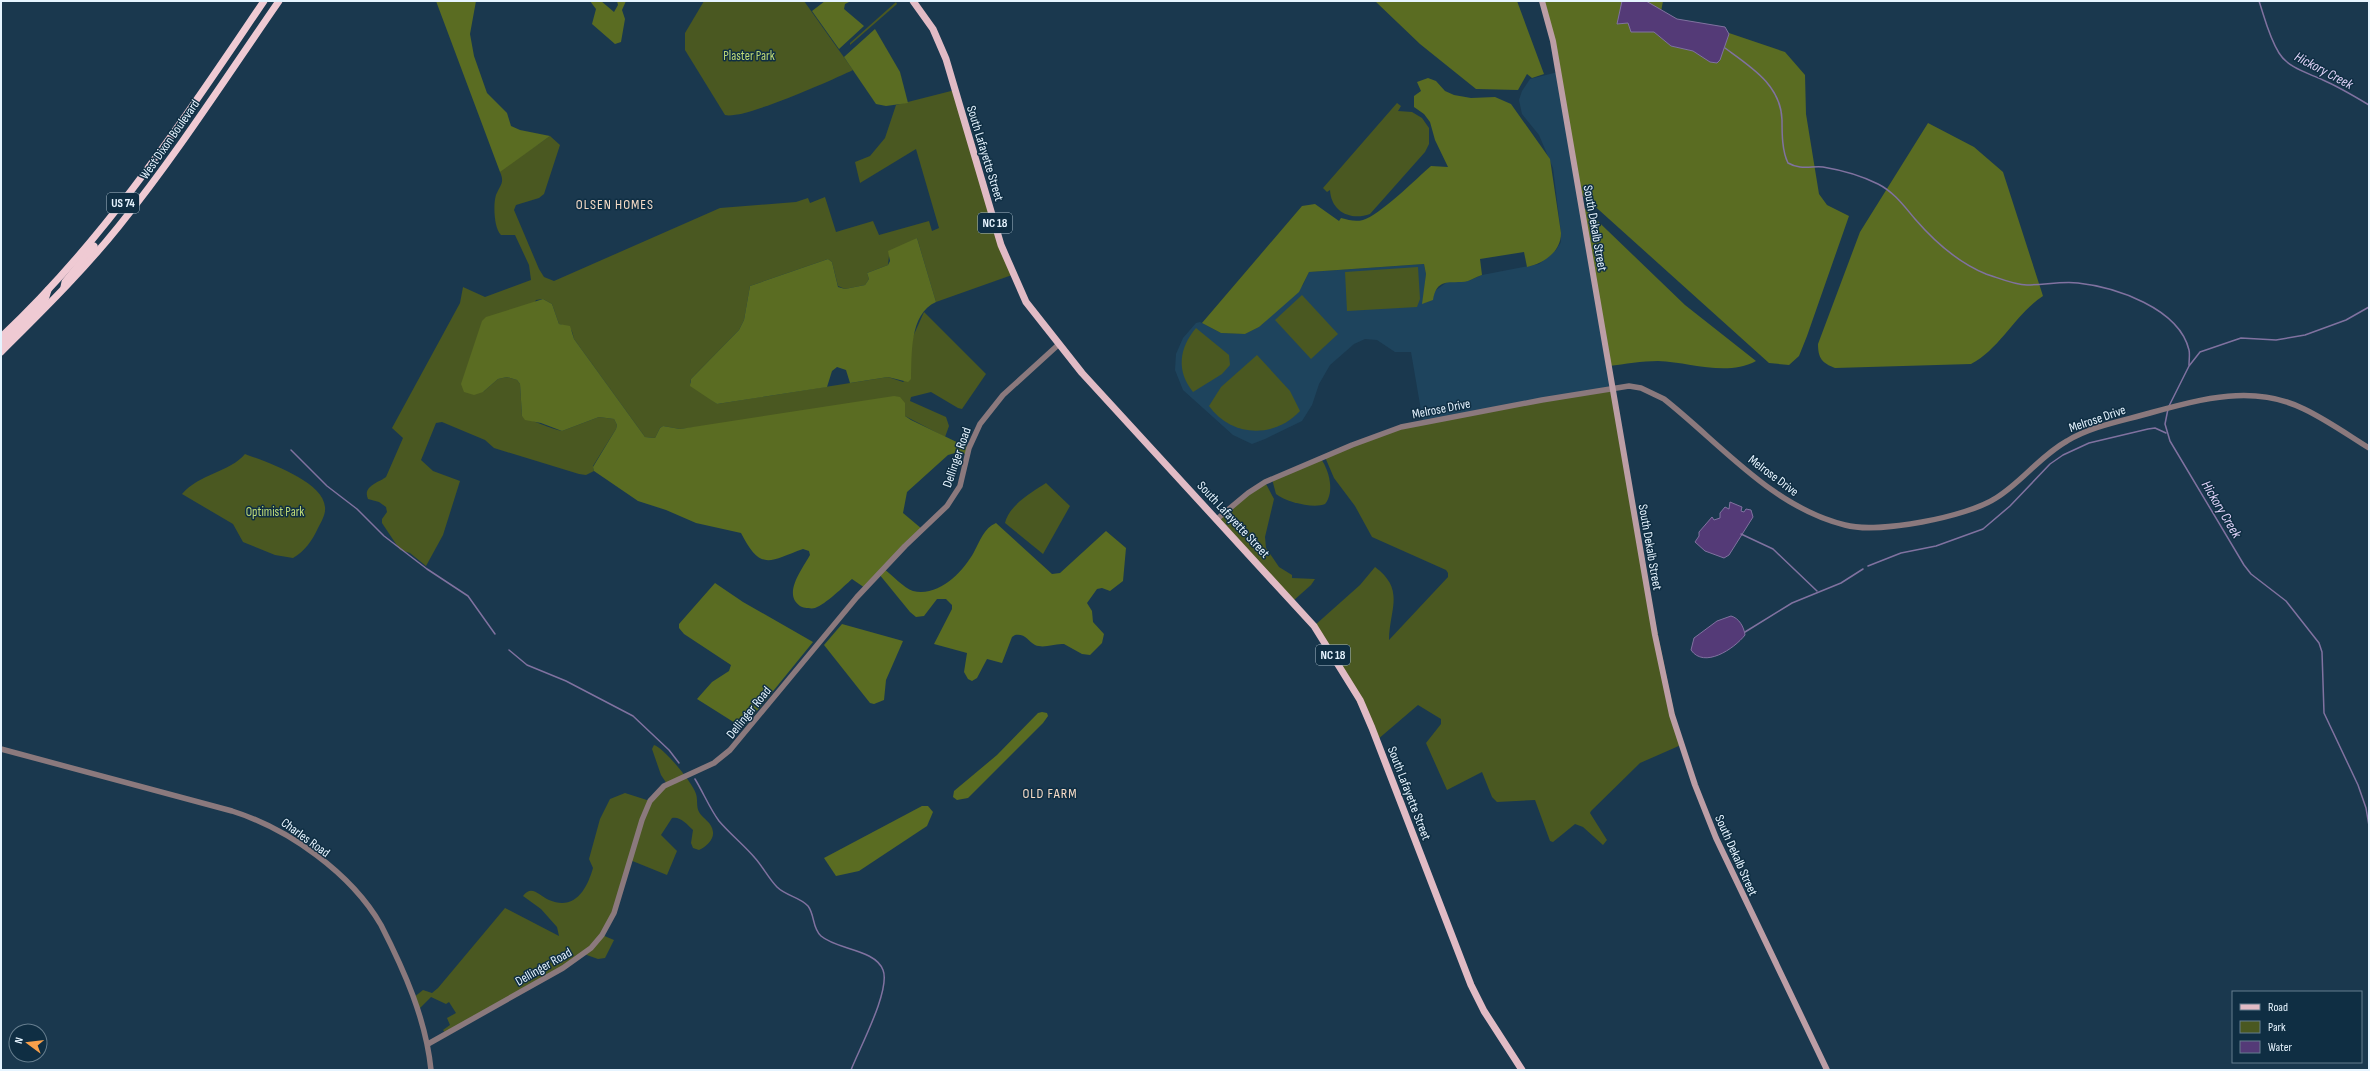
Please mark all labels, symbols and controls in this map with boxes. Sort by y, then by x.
park label: Plaster Park [723,48,775,64]
water label: Hickory Creek [2292,48,2357,93]
street label: West Dixon Boulevard [136,97,203,183]
street label: South Lafayette Street [963,104,1007,203]
street label: South Dekalb Street [1580,184,1610,272]
road number: US 74 [107,193,139,213]
district label: OLSEN HOMES [576,196,654,213]
road number: NC 18 [978,213,1012,233]
street label: Melrose Drive [1411,396,1472,422]
street label: Melrose Drive [2067,402,2128,436]
street label: Dellinger Road [939,425,975,489]
street label: Melrose Drive [1745,452,1802,500]
street label: South Lafayette Street [1194,478,1273,561]
water label: Hickory Creek [2198,478,2246,542]
street label: South Dekalb Street [1635,503,1665,591]
park label: Optimist Park [246,504,304,520]
road number: NC 18 [1316,645,1350,665]
street label: Dellinger Road [723,683,775,742]
street label: South Lafayette Street [1384,744,1434,842]
district label: OLD FARM [1022,785,1078,802]
street label: South Dekalb Street [1711,812,1761,898]
street label: Charles Road [278,815,333,861]
street label: Dellinger Road [512,944,575,989]
legend [2232,991,2362,1063]
text: Road [2268,1000,2288,1015]
text: Park [2268,1020,2286,1035]
north arrow [8,1023,48,1063]
text: N [12,1036,26,1045]
text: Water [2268,1040,2292,1055]

